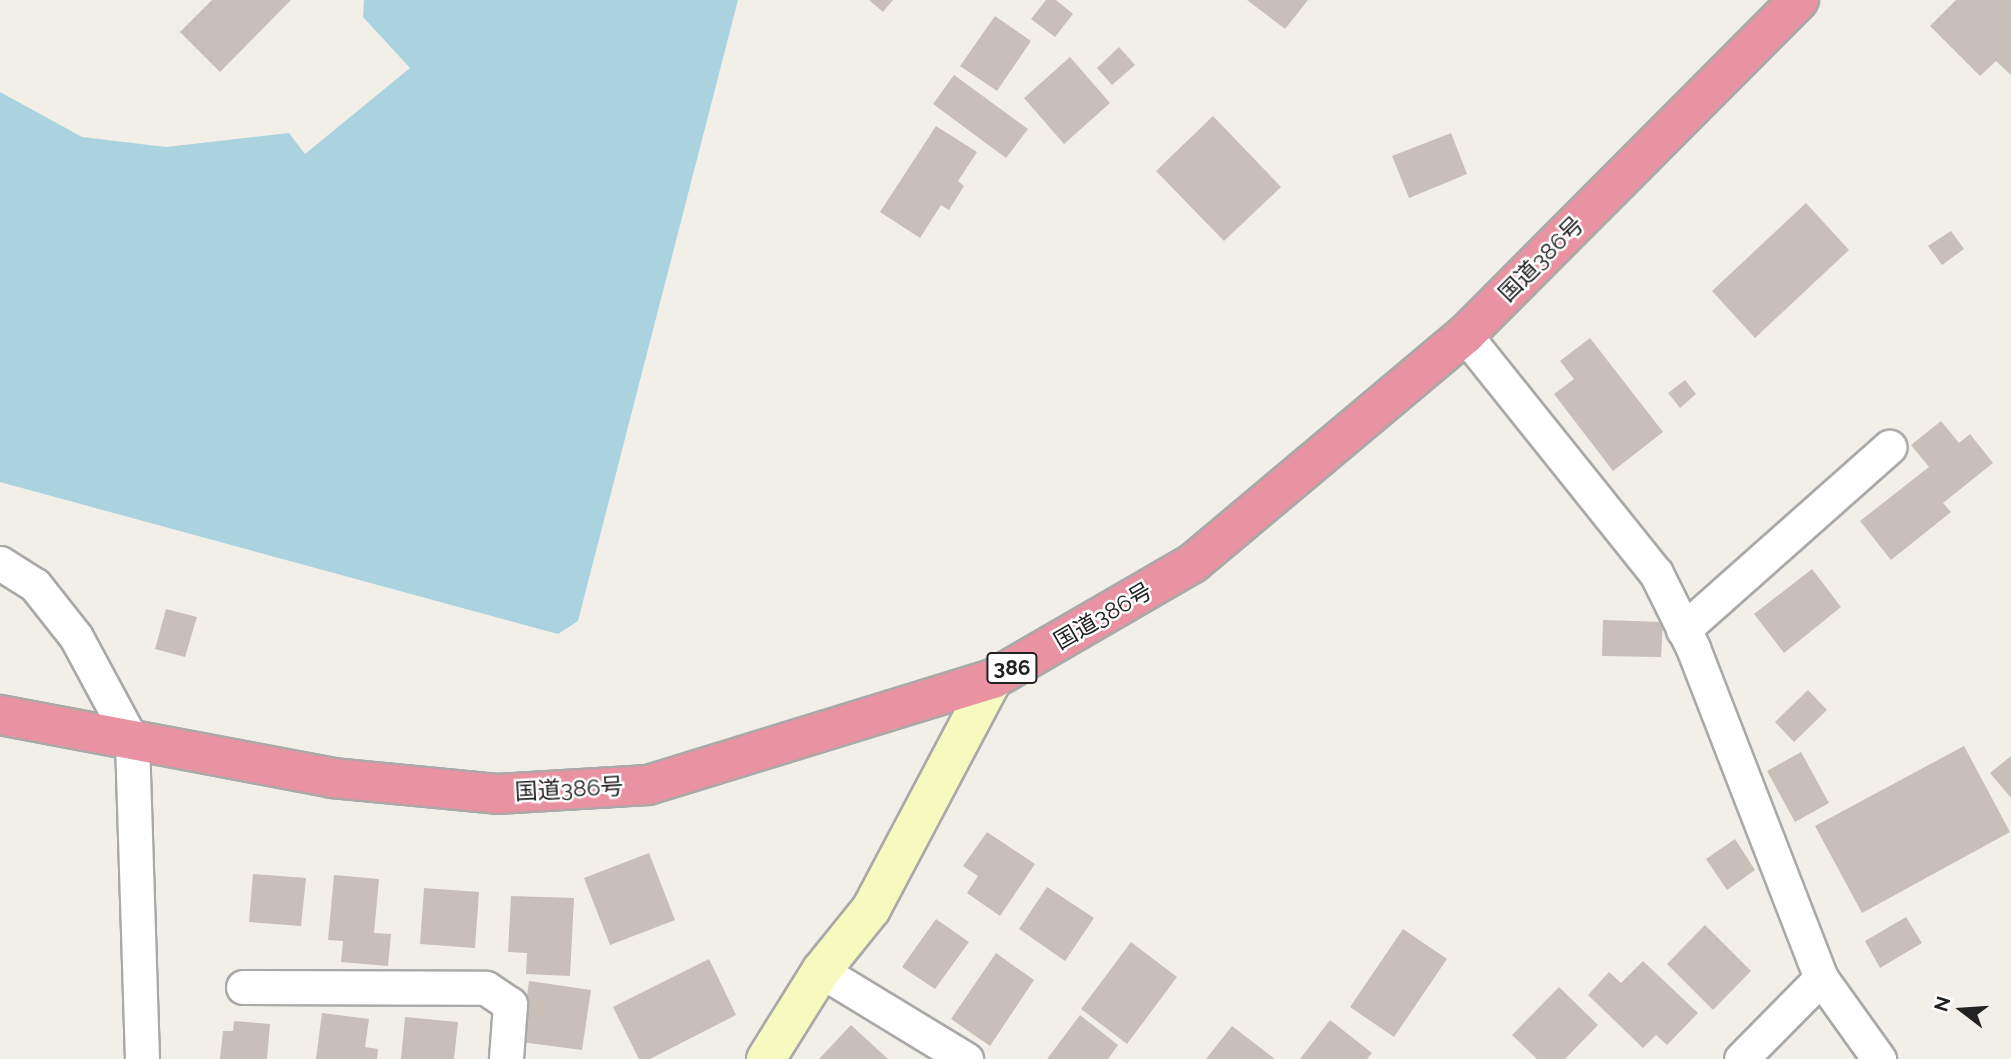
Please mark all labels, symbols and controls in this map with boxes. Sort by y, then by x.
street label: 国道386号 [1493,211,1589,307]
street label: 国道386号 [1049,577,1157,655]
road number: 386 [986,650,1038,686]
street label: 国道386号 [514,772,624,806]
north arrow [1927,975,1997,1045]
text: N [1929,994,1955,1014]

